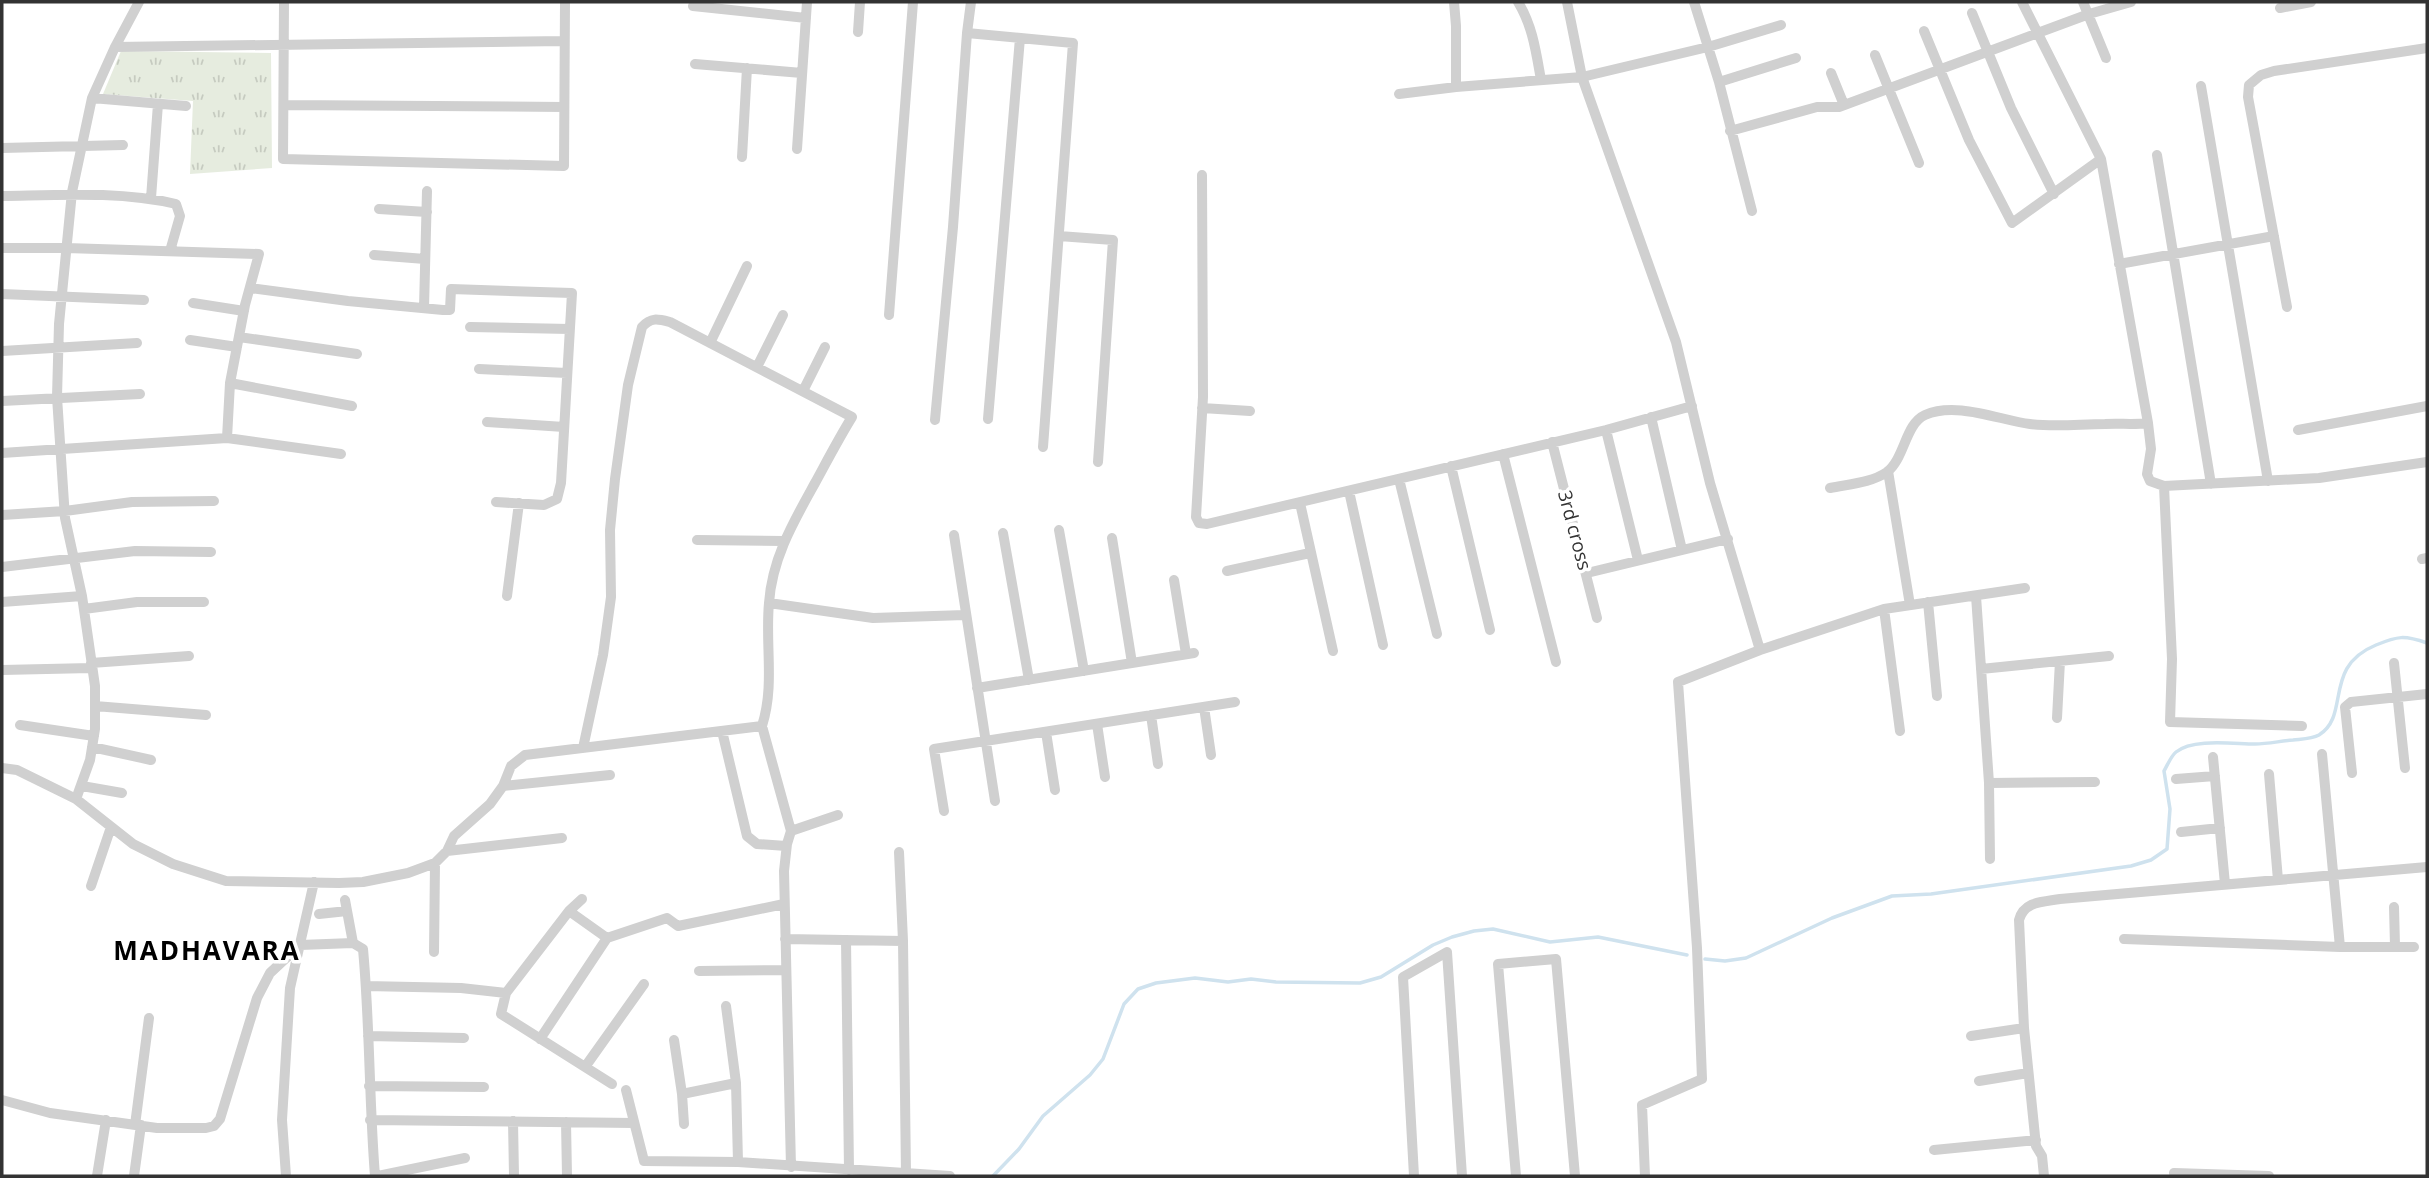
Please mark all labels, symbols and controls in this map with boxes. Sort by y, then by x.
street label: 3rd cross [1552,487,1598,573]
district label: MADHAVARA [113,932,301,968]

